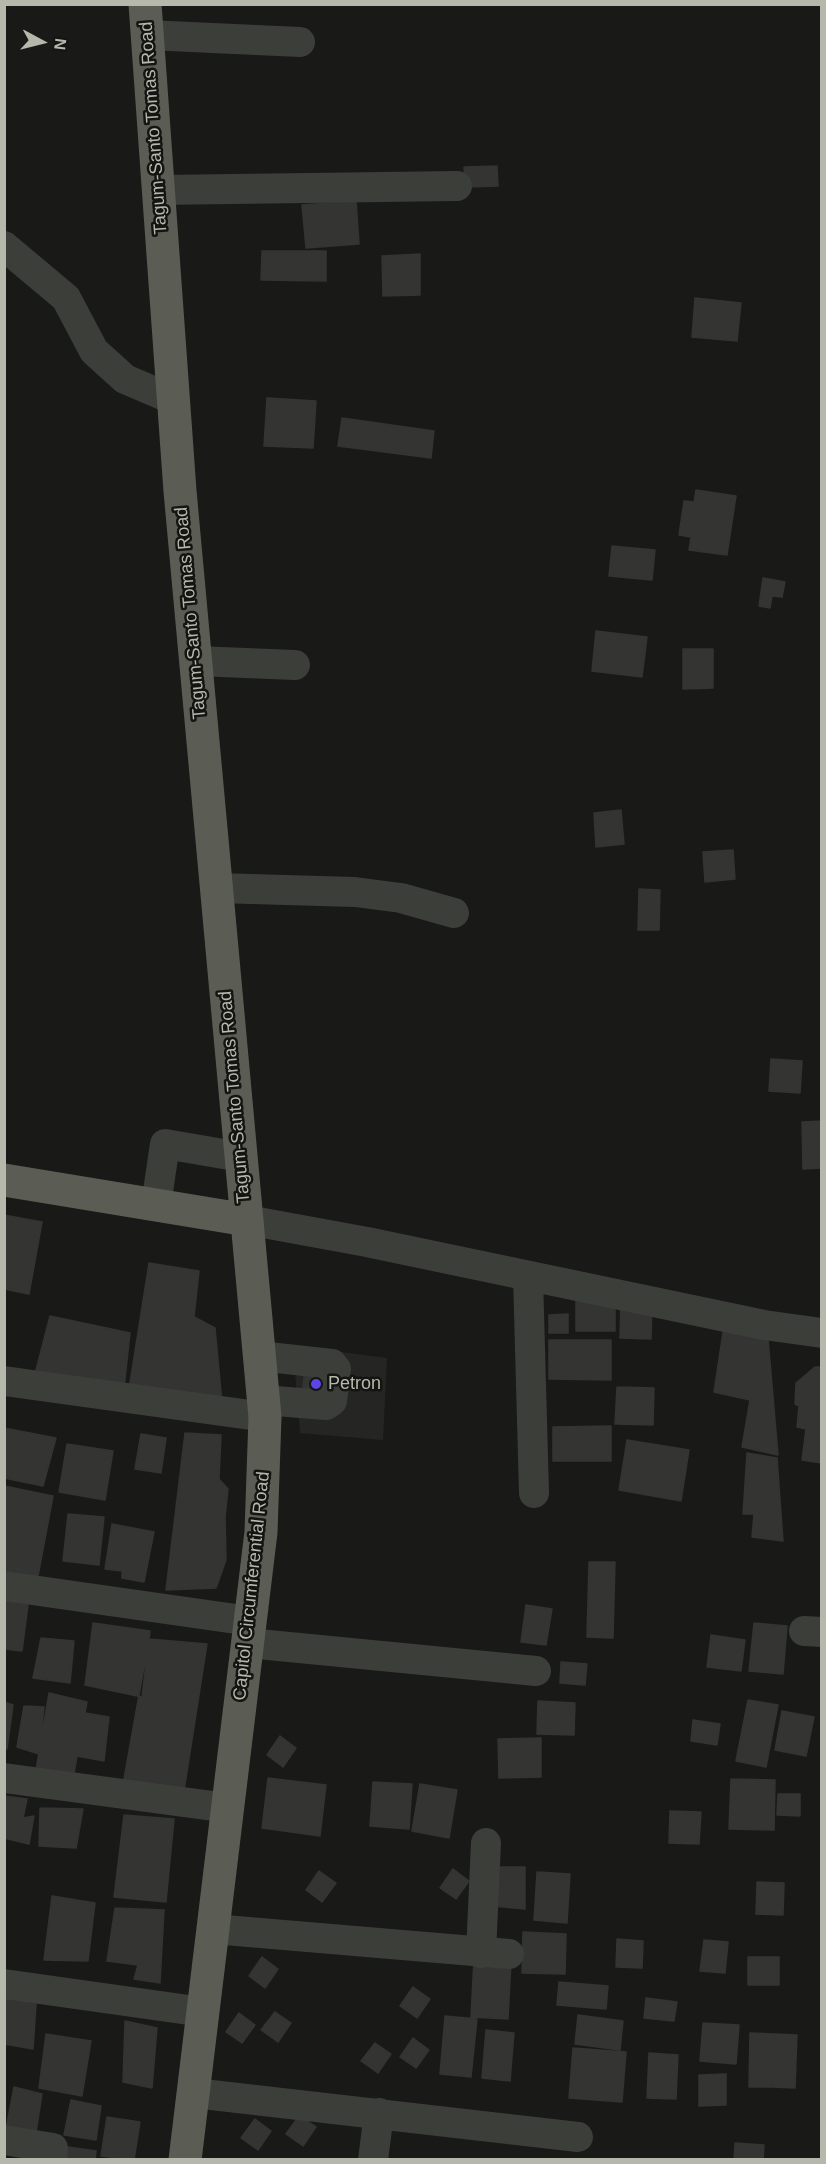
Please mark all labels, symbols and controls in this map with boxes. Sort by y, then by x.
north arrow [12,12,72,72]
street label: Tagum-Santo Tomas Road [136,21,172,235]
text: N [51,37,70,51]
street label: Tagum-Santo Tomas Road [171,506,211,720]
street label: Tagum-Santo Tomas Road [215,990,255,1204]
place label: Petron [328,1373,381,1395]
marker: Petron [309,1377,323,1391]
street label: Capitol Circumferential Road [229,1470,275,1702]

